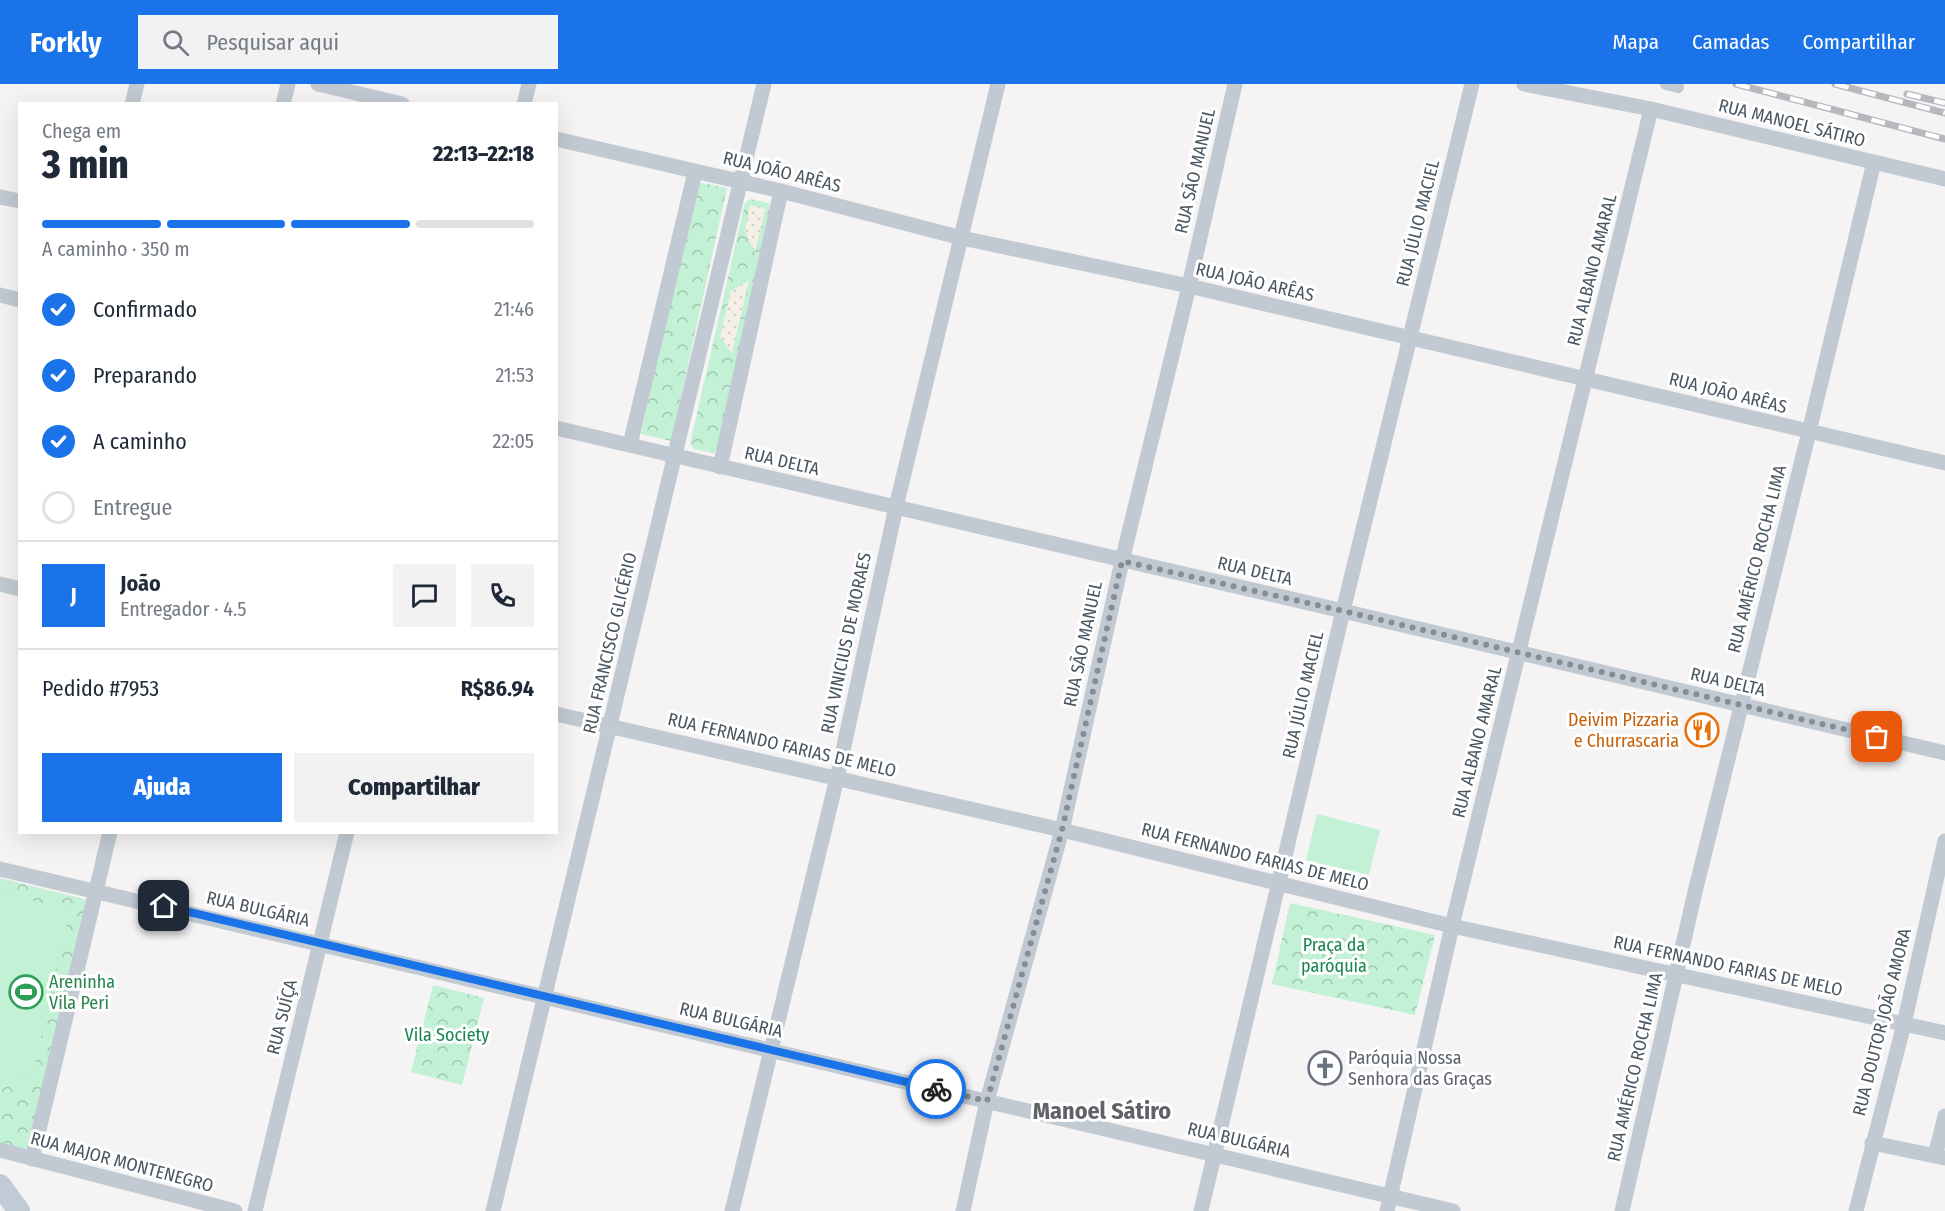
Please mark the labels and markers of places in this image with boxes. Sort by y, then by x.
place label: Deivim Pizzaria e Churrascaria [1568,709,1679,752]
pin [1851,711,1902,762]
restaurant icon: Deivim Pizzaria e Churrascaria [1684,712,1720,748]
pin [138,880,189,931]
place label: Areninha Vila Peri [49,971,115,1014]
sports icon: Areninha Vila Peri [8,974,44,1010]
place label: Paróquia Nossa Senhora das Graças [1348,1047,1492,1090]
church icon: Paróquia Nossa Senhora das Graças [1307,1050,1343,1086]

